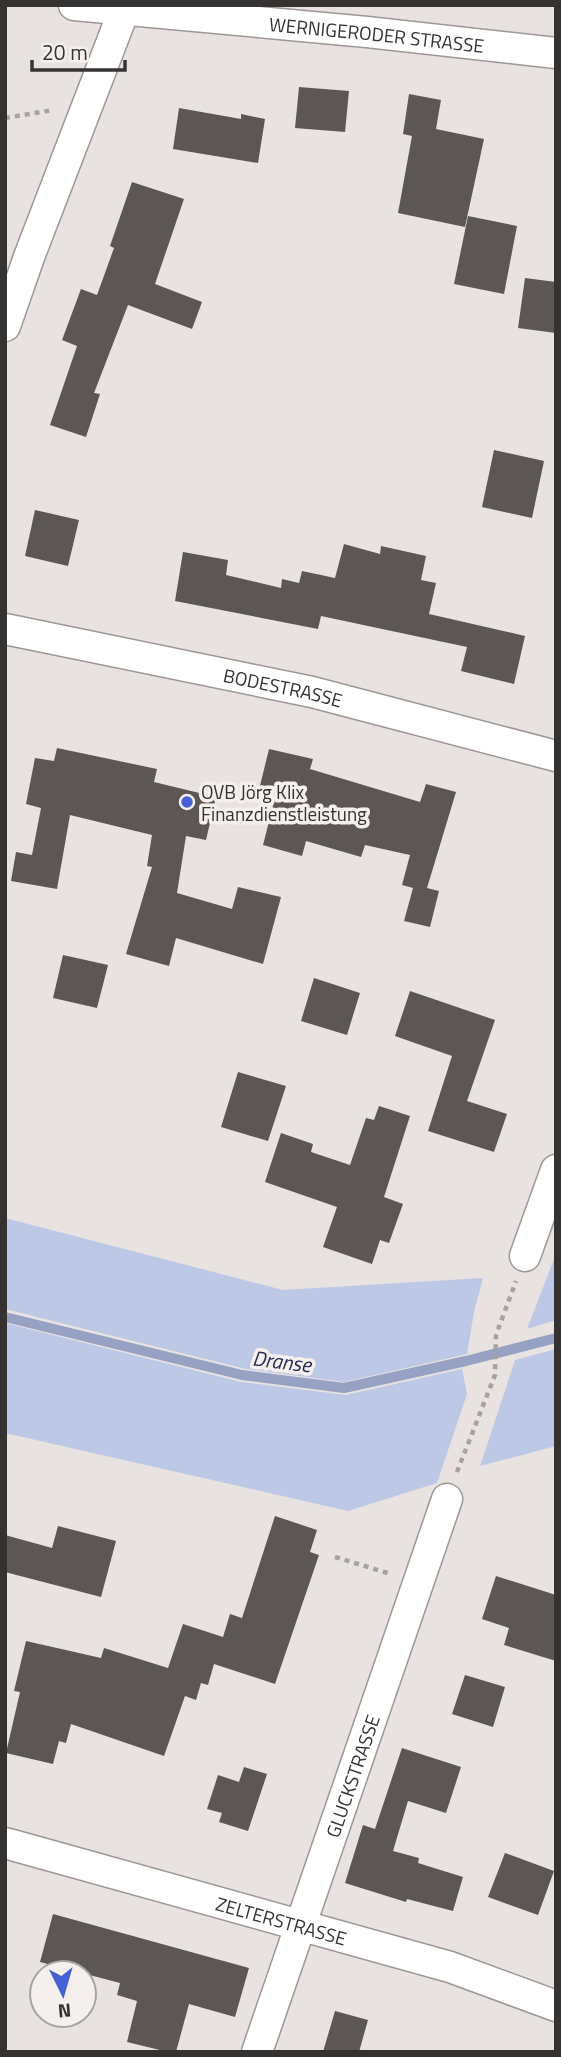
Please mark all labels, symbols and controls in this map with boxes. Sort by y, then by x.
street label: WERNIGERODER STRASSE [268,9,486,59]
scale bar [32,28,124,72]
text: 20 m [42,36,88,68]
street label: BODESTRASSE [221,660,346,714]
place label: OVB Jörg Klix Finanzdienstleistung [201,777,367,828]
marker: OVB Jörg Klix Finanzdienstleistung [179,794,195,810]
water label: Dranse [251,1342,314,1381]
street label: GLUCKSTRASSE [317,1711,386,1841]
street label: ZELTERSTRASSE [213,1888,350,1952]
north arrow [28,1959,98,2029]
text: N [57,1996,72,2026]

